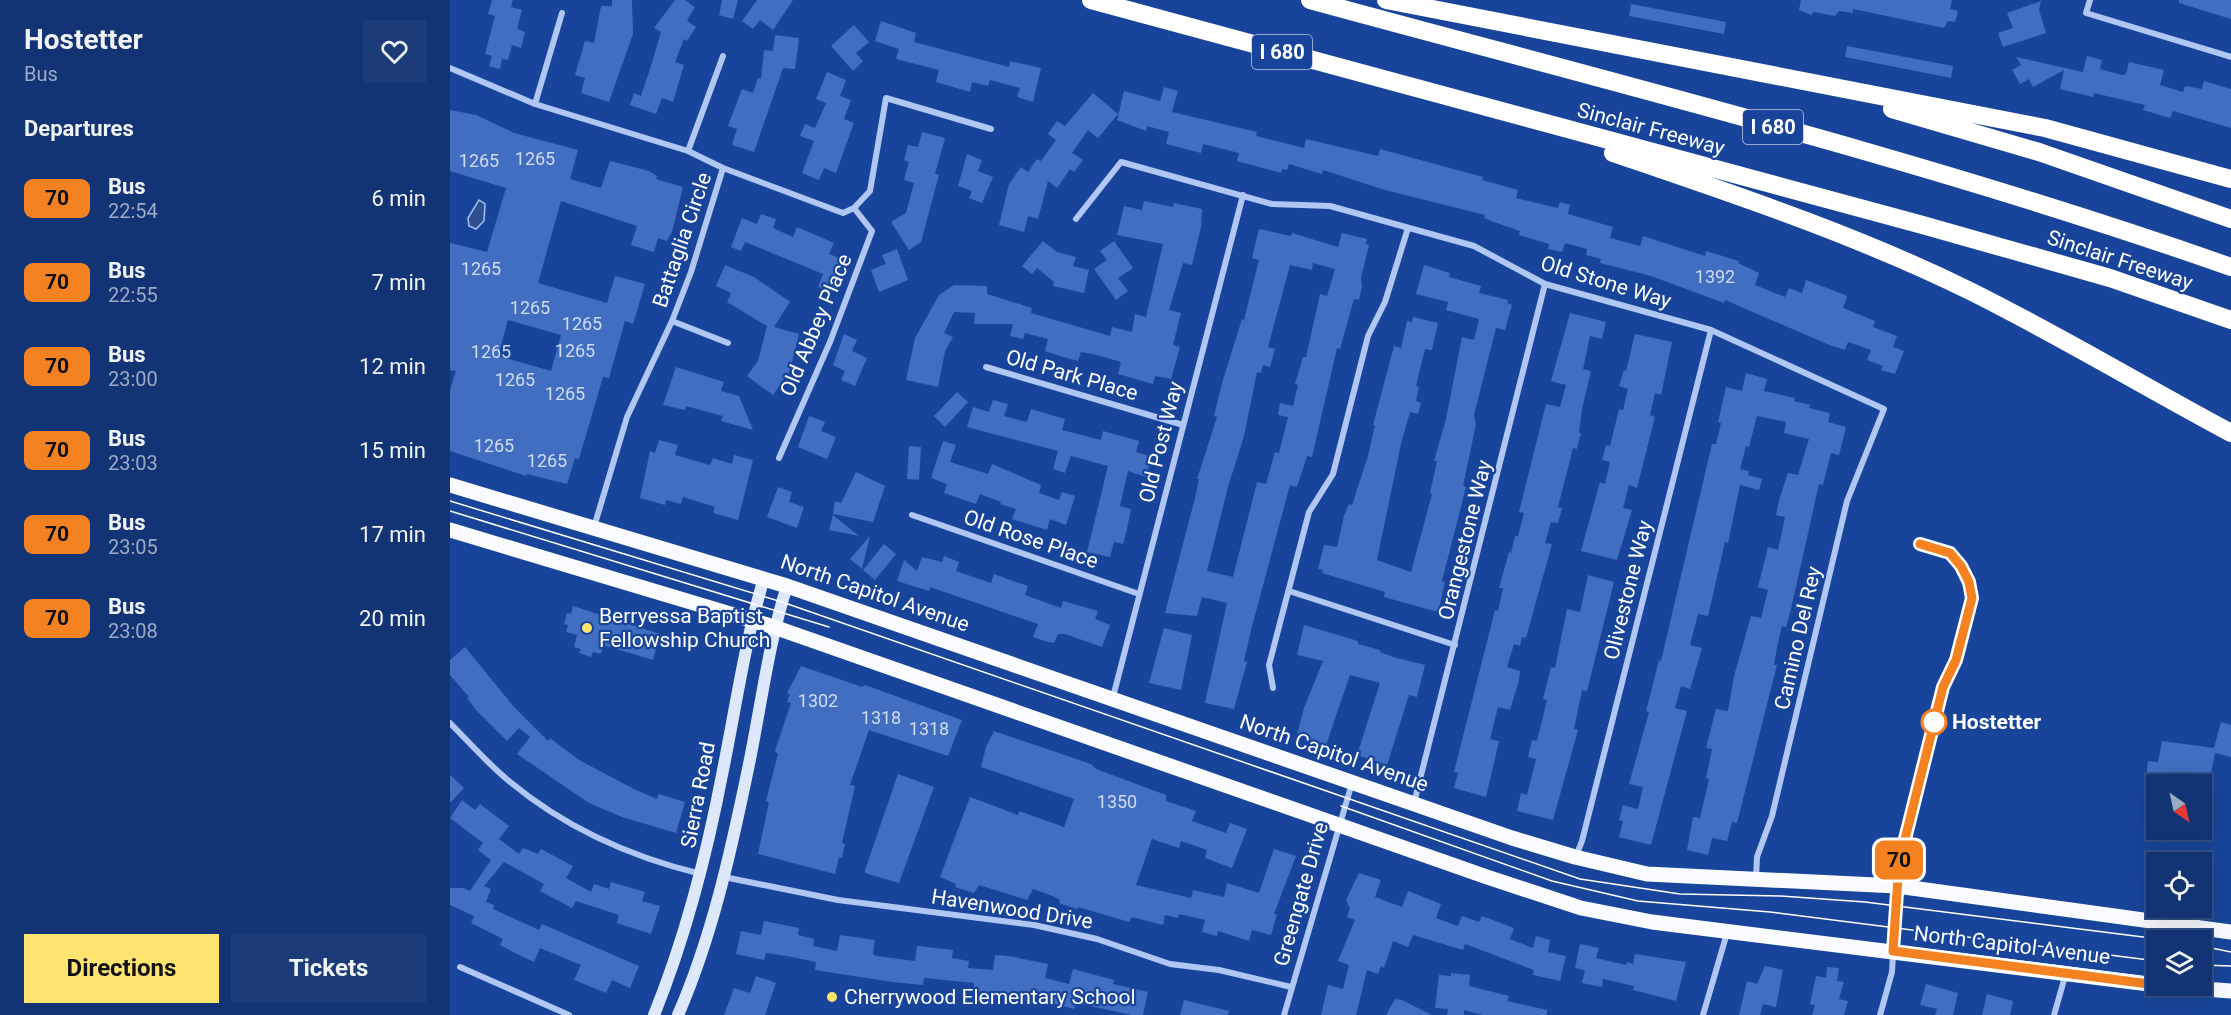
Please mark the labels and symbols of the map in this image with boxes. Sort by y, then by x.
road number: I 680 [1252,35,1312,69]
street label: Sinclair Freeway [1575,98,1727,160]
road number: I 680 [1743,110,1803,144]
house number: 1265 [515,148,555,169]
house number: 1265 [459,150,499,171]
street label: Battaglia Circle [648,169,716,311]
street label: Sinclair Freeway [2044,225,2196,295]
street label: Old Abbey Place [775,250,857,400]
street label: Old Stone Way [1538,251,1674,313]
house number: 1265 [461,258,501,279]
house number: 1392 [1695,266,1735,287]
house number: 1265 [510,297,550,318]
house number: 1265 [562,313,602,334]
house number: 1265 [555,340,595,361]
house number: 1265 [471,341,511,362]
street label: Old Park Place [1003,345,1141,405]
house number: 1265 [495,369,535,390]
street label: Old Post Way [1134,379,1188,505]
house number: 1265 [545,383,585,404]
house number: 1265 [474,435,514,456]
house number: 1265 [527,450,567,471]
street label: Orangestone Way [1434,457,1496,622]
street label: Old Rose Place [961,505,1101,573]
street label: Olivestone Way [1599,518,1657,662]
street label: North Capitol Avenue [778,549,972,637]
street label: Camino Del Rey [1770,564,1826,712]
place label: Berryessa Baptist Fellowship Church [599,604,770,652]
marker: Berryessa Baptist Fellowship Church [580,621,594,635]
house number: 1302 [798,690,838,711]
house number: 1318 [861,707,901,728]
street label: North Capitol Avenue [1237,709,1431,797]
marker: Hostetter [1921,709,1947,735]
place label: Hostetter [1952,710,2041,734]
house number: 1318 [909,718,949,739]
street label: Sierra Road [676,740,720,850]
north arrow [2146,774,2212,840]
house number: 1350 [1097,791,1137,812]
street label: Greengate Drive [1269,819,1333,969]
line badge: 70 [1872,840,1926,880]
street label: Havenwood Drive [930,884,1094,934]
street label: North Capitol Avenue [1912,921,2112,969]
place label: Cherrywood Elementary School [844,985,1136,1009]
marker: Cherrywood Elementary School [825,990,839,1004]

